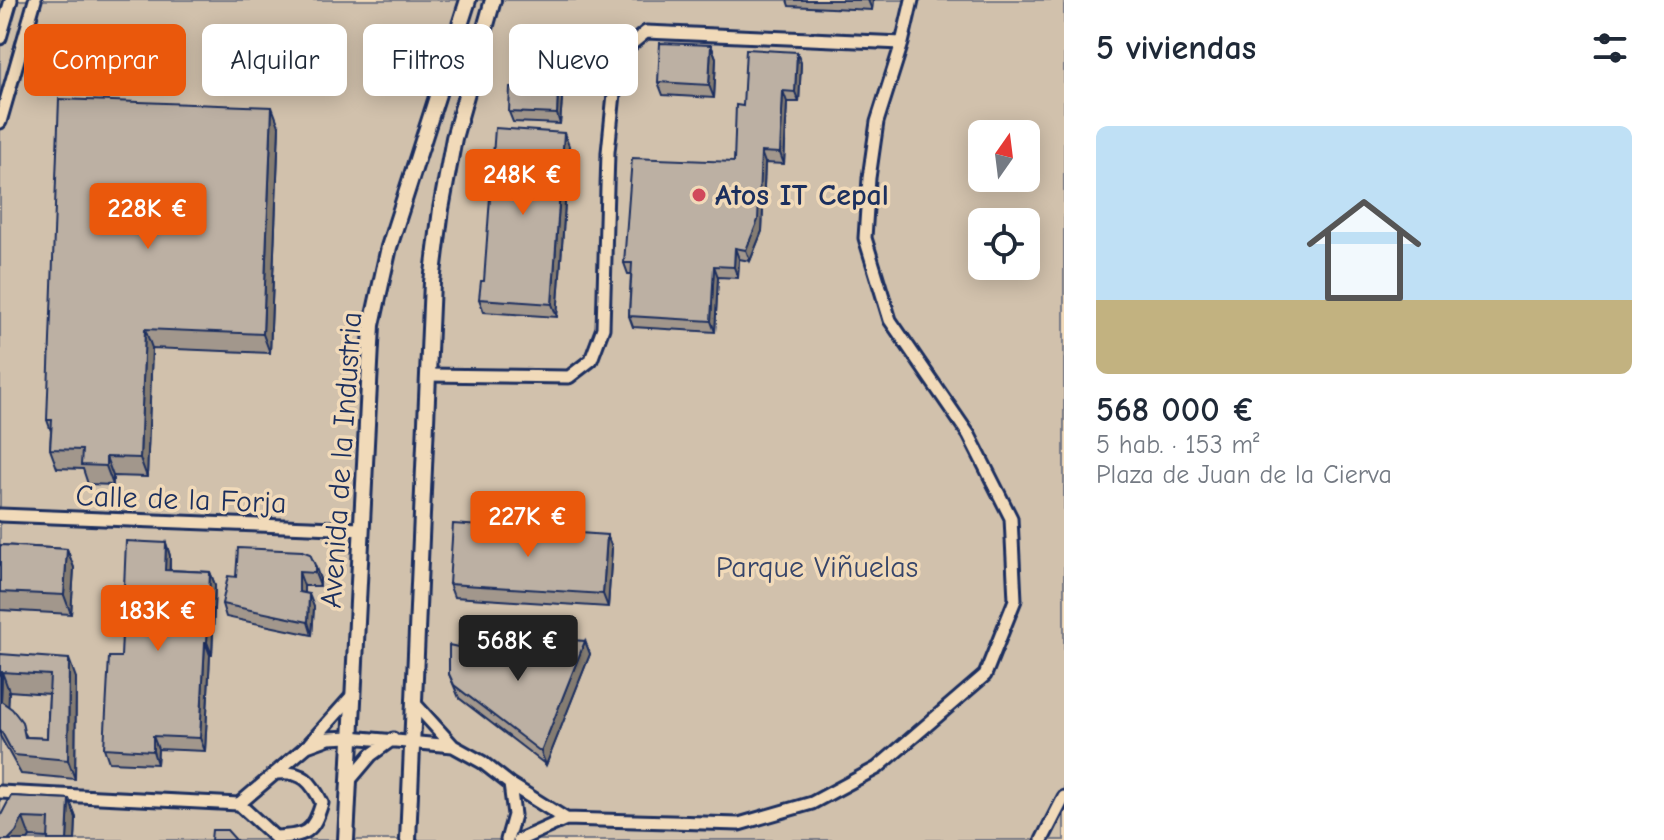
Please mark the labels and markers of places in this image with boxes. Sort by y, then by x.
pin: 248K € [458,149,588,217]
place label: Atos IT Cepal [715,178,889,213]
pin: 228K € [83,183,213,251]
marker: Atos IT Cepal [690,186,708,204]
pin: 227K € [463,491,593,559]
pin: 183K € [93,585,223,653]
pin: 568K € [453,615,583,683]

